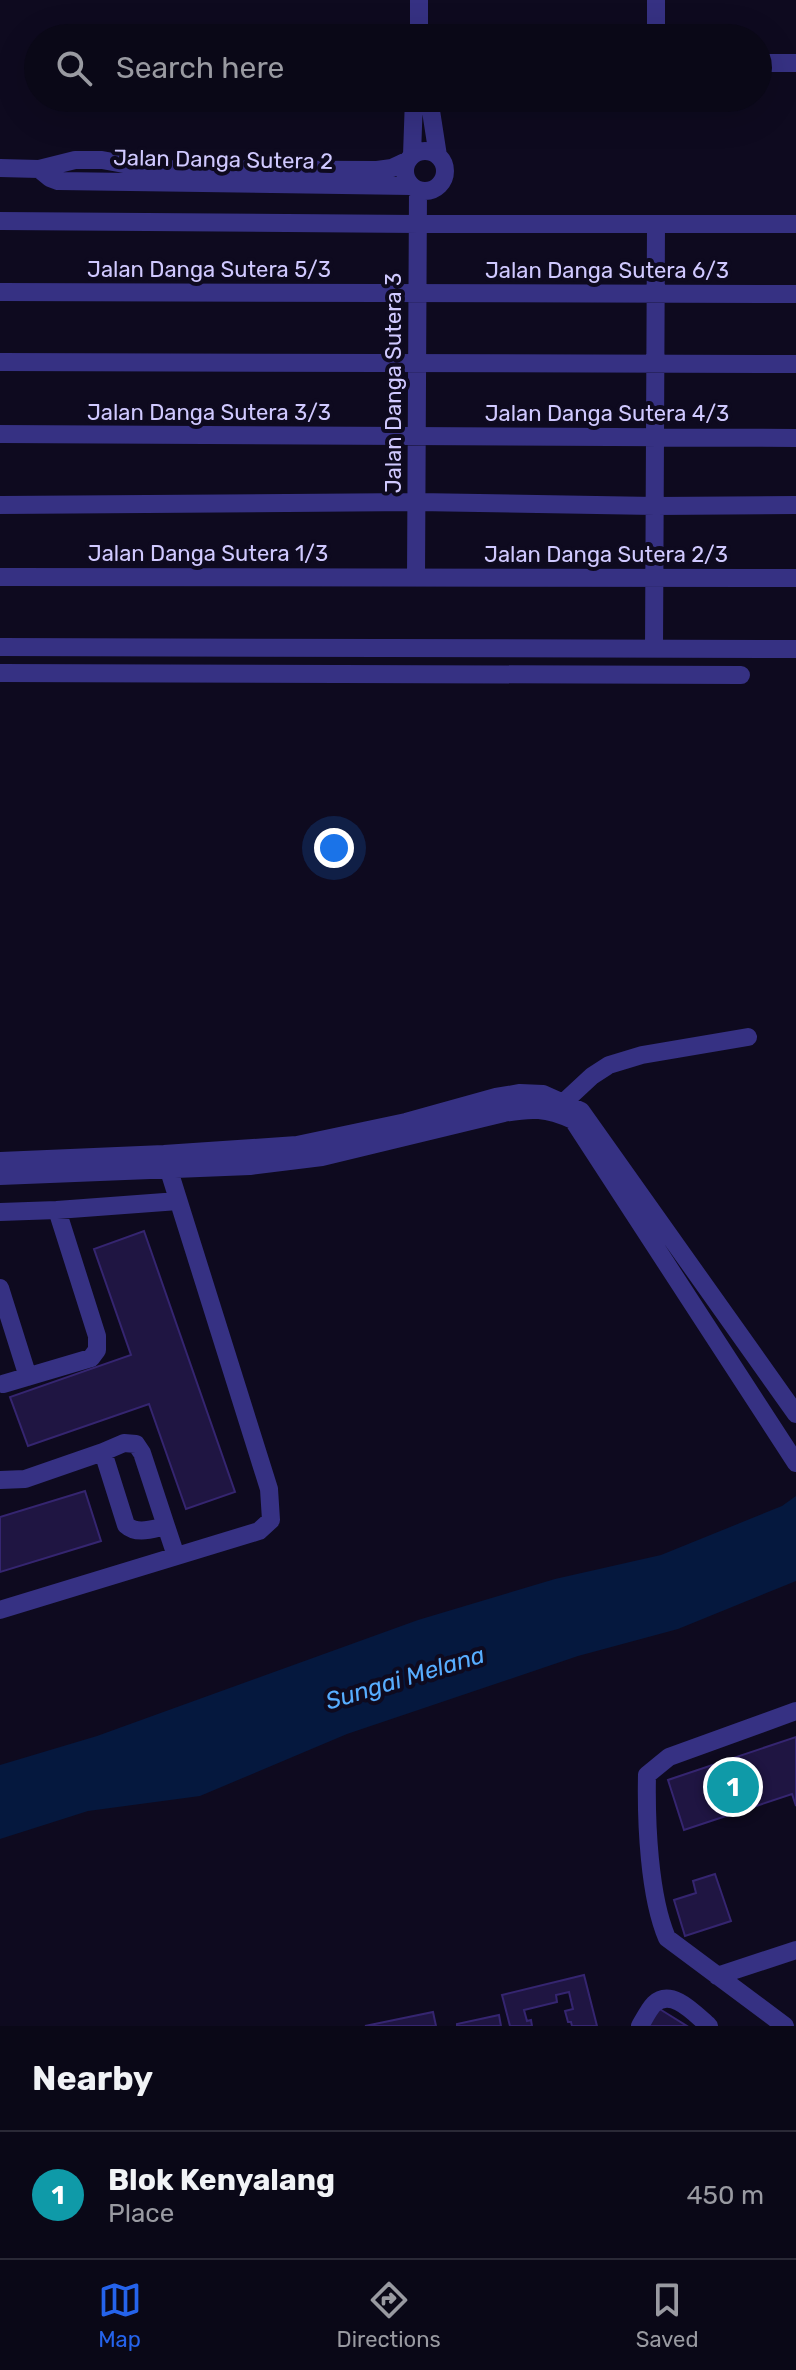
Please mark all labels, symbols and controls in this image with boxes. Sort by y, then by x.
search box [24,24,772,112]
icon: search [52,46,96,90]
text: Search here [116,50,284,86]
street label: Jalan Danga Sutera 2 [113,144,333,175]
street label: Jalan Danga Sutera 5/3 [87,256,331,283]
street label: Jalan Danga Sutera 6/3 [485,257,729,284]
street label: Jalan Danga Sutera 3 [380,273,407,493]
street label: Jalan Danga Sutera 3/3 [87,399,331,426]
street label: Jalan Danga Sutera 4/3 [485,400,729,427]
street label: Jalan Danga Sutera 1/3 [88,540,328,567]
street label: Jalan Danga Sutera 2/3 [484,541,728,568]
your location [314,828,354,868]
water label: Sungai Melana [322,1640,488,1716]
pin: 1 [707,1757,759,1817]
text: Nearby [32,2058,153,2099]
text: Blok Kenyalang [108,2162,335,2198]
text: 1 [52,2180,64,2211]
text: 450 m [686,2180,764,2211]
text: Place [108,2198,174,2229]
tab: Map [98,2278,142,2353]
tab: Directions [337,2278,441,2353]
tab: Saved [636,2278,699,2353]

